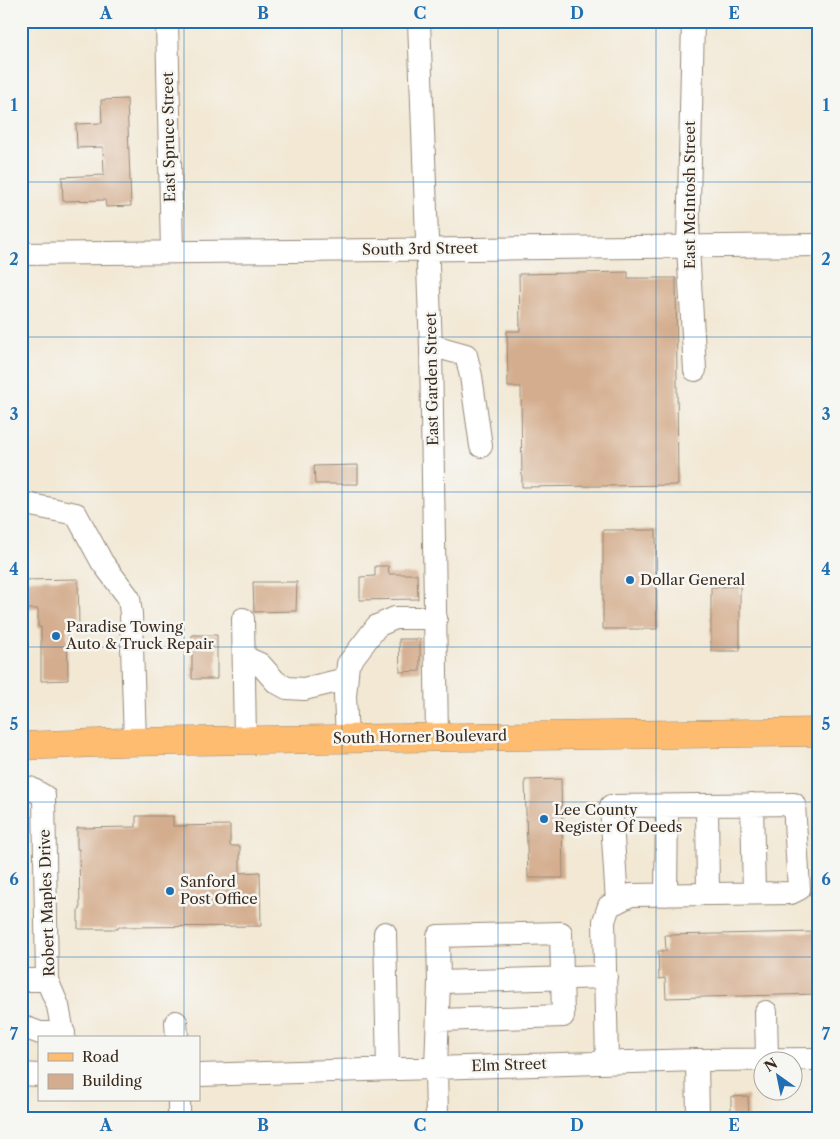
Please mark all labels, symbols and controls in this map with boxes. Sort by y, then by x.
text: A [99,3,113,23]
text: B [257,3,269,23]
text: C [414,3,426,23]
text: D [570,3,584,23]
text: E [728,3,740,23]
street label: East Spruce Street [158,71,179,202]
text: 1 [10,95,18,115]
text: 1 [822,95,830,115]
street label: East McIntosh Street [680,120,699,269]
street label: South 3rd Street [362,238,479,259]
text: 2 [9,249,19,269]
text: 2 [821,249,831,269]
street label: East Garden Street [421,311,442,446]
text: 3 [9,404,19,424]
text: 3 [821,404,831,424]
text: 4 [9,559,19,579]
text: 4 [821,559,831,579]
place label: Dollar General [640,570,746,589]
marker: Dollar General [624,574,636,586]
place label: Paradise Towing Auto & Truck Repair [65,617,214,653]
marker: Paradise Towing Auto & Truck Repair [50,630,62,642]
text: 5 [10,714,19,734]
text: 5 [822,714,831,734]
street label: South Horner Boulevard [333,725,507,748]
place label: Lee County Register Of Deeds [554,800,682,836]
marker: Lee County Register Of Deeds [538,813,550,825]
street label: Robert Maples Drive [34,829,59,977]
text: 6 [9,869,19,889]
text: 6 [821,869,831,889]
place label: Sanford Post Office [180,872,258,908]
marker: Sanford Post Office [164,885,176,897]
text: 7 [10,1024,19,1044]
text: 7 [822,1024,831,1044]
legend [38,1036,200,1102]
text: Road [82,1047,119,1066]
north arrow [752,1052,802,1102]
street label: Elm Street [471,1054,548,1075]
text: N [761,1054,781,1076]
text: Building [82,1071,142,1090]
text: A [99,1115,113,1135]
text: B [257,1115,269,1135]
text: C [414,1115,426,1135]
text: D [570,1115,584,1135]
text: E [728,1115,740,1135]

